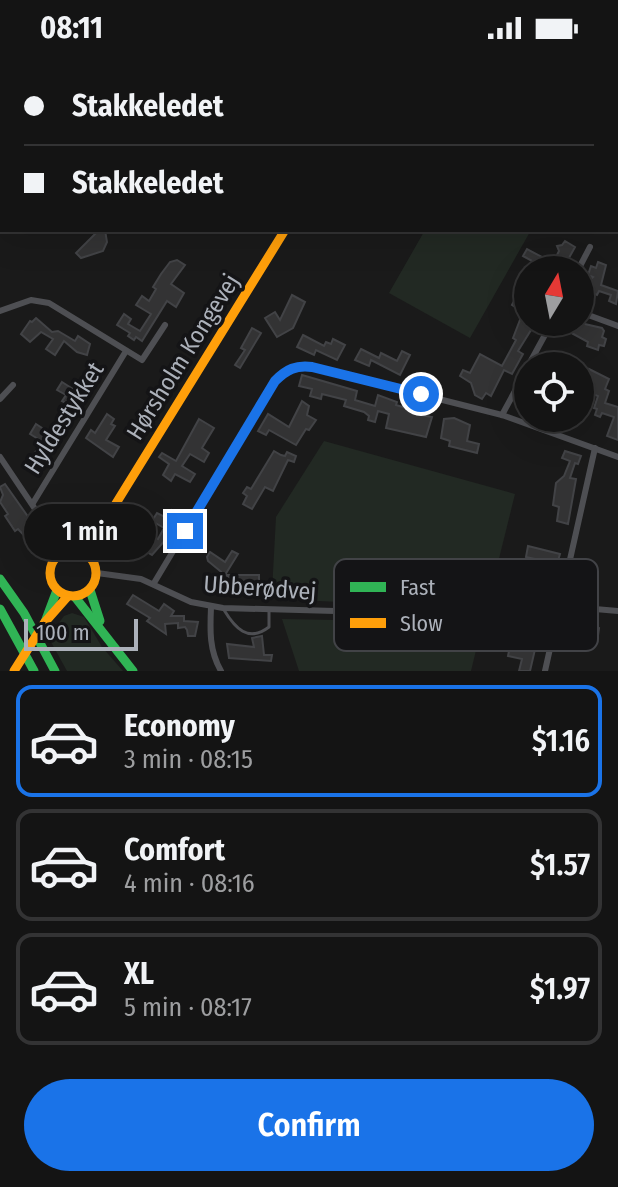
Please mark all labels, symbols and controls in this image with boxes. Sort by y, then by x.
text: 08:11 [40,10,103,46]
text: Stakkeledet [72,88,223,124]
text: Stakkeledet [72,165,223,201]
north arrow [514,256,594,336]
map controls [514,256,594,432]
street label: Hørsholm Kongevej [121,269,245,445]
button: locate [514,352,594,432]
street label: Hyldestykket [19,357,110,479]
route start [403,376,439,412]
callout: 1 min [25,503,157,559]
route end [167,513,203,549]
text: 1 min [62,516,118,547]
legend [334,559,598,651]
street label: Ubberødvej [203,570,317,606]
text: Fast [400,574,436,601]
text: Slow [400,610,443,637]
scale bar [24,615,138,651]
text: 100 m [36,619,90,646]
icon: car [28,705,100,777]
text: Economy [124,708,235,744]
text: $1.16 [532,723,590,759]
text: 3 min · 08:15 [124,744,253,775]
icon: car [28,829,100,901]
text: Comfort [124,832,225,868]
text: $1.57 [530,847,590,883]
text: 4 min · 08:16 [124,868,255,899]
icon: car [28,953,100,1025]
text: XL [124,956,154,992]
text: $1.97 [530,971,590,1007]
text: 5 min · 08:17 [124,992,252,1023]
button: Confirm [24,1079,594,1171]

